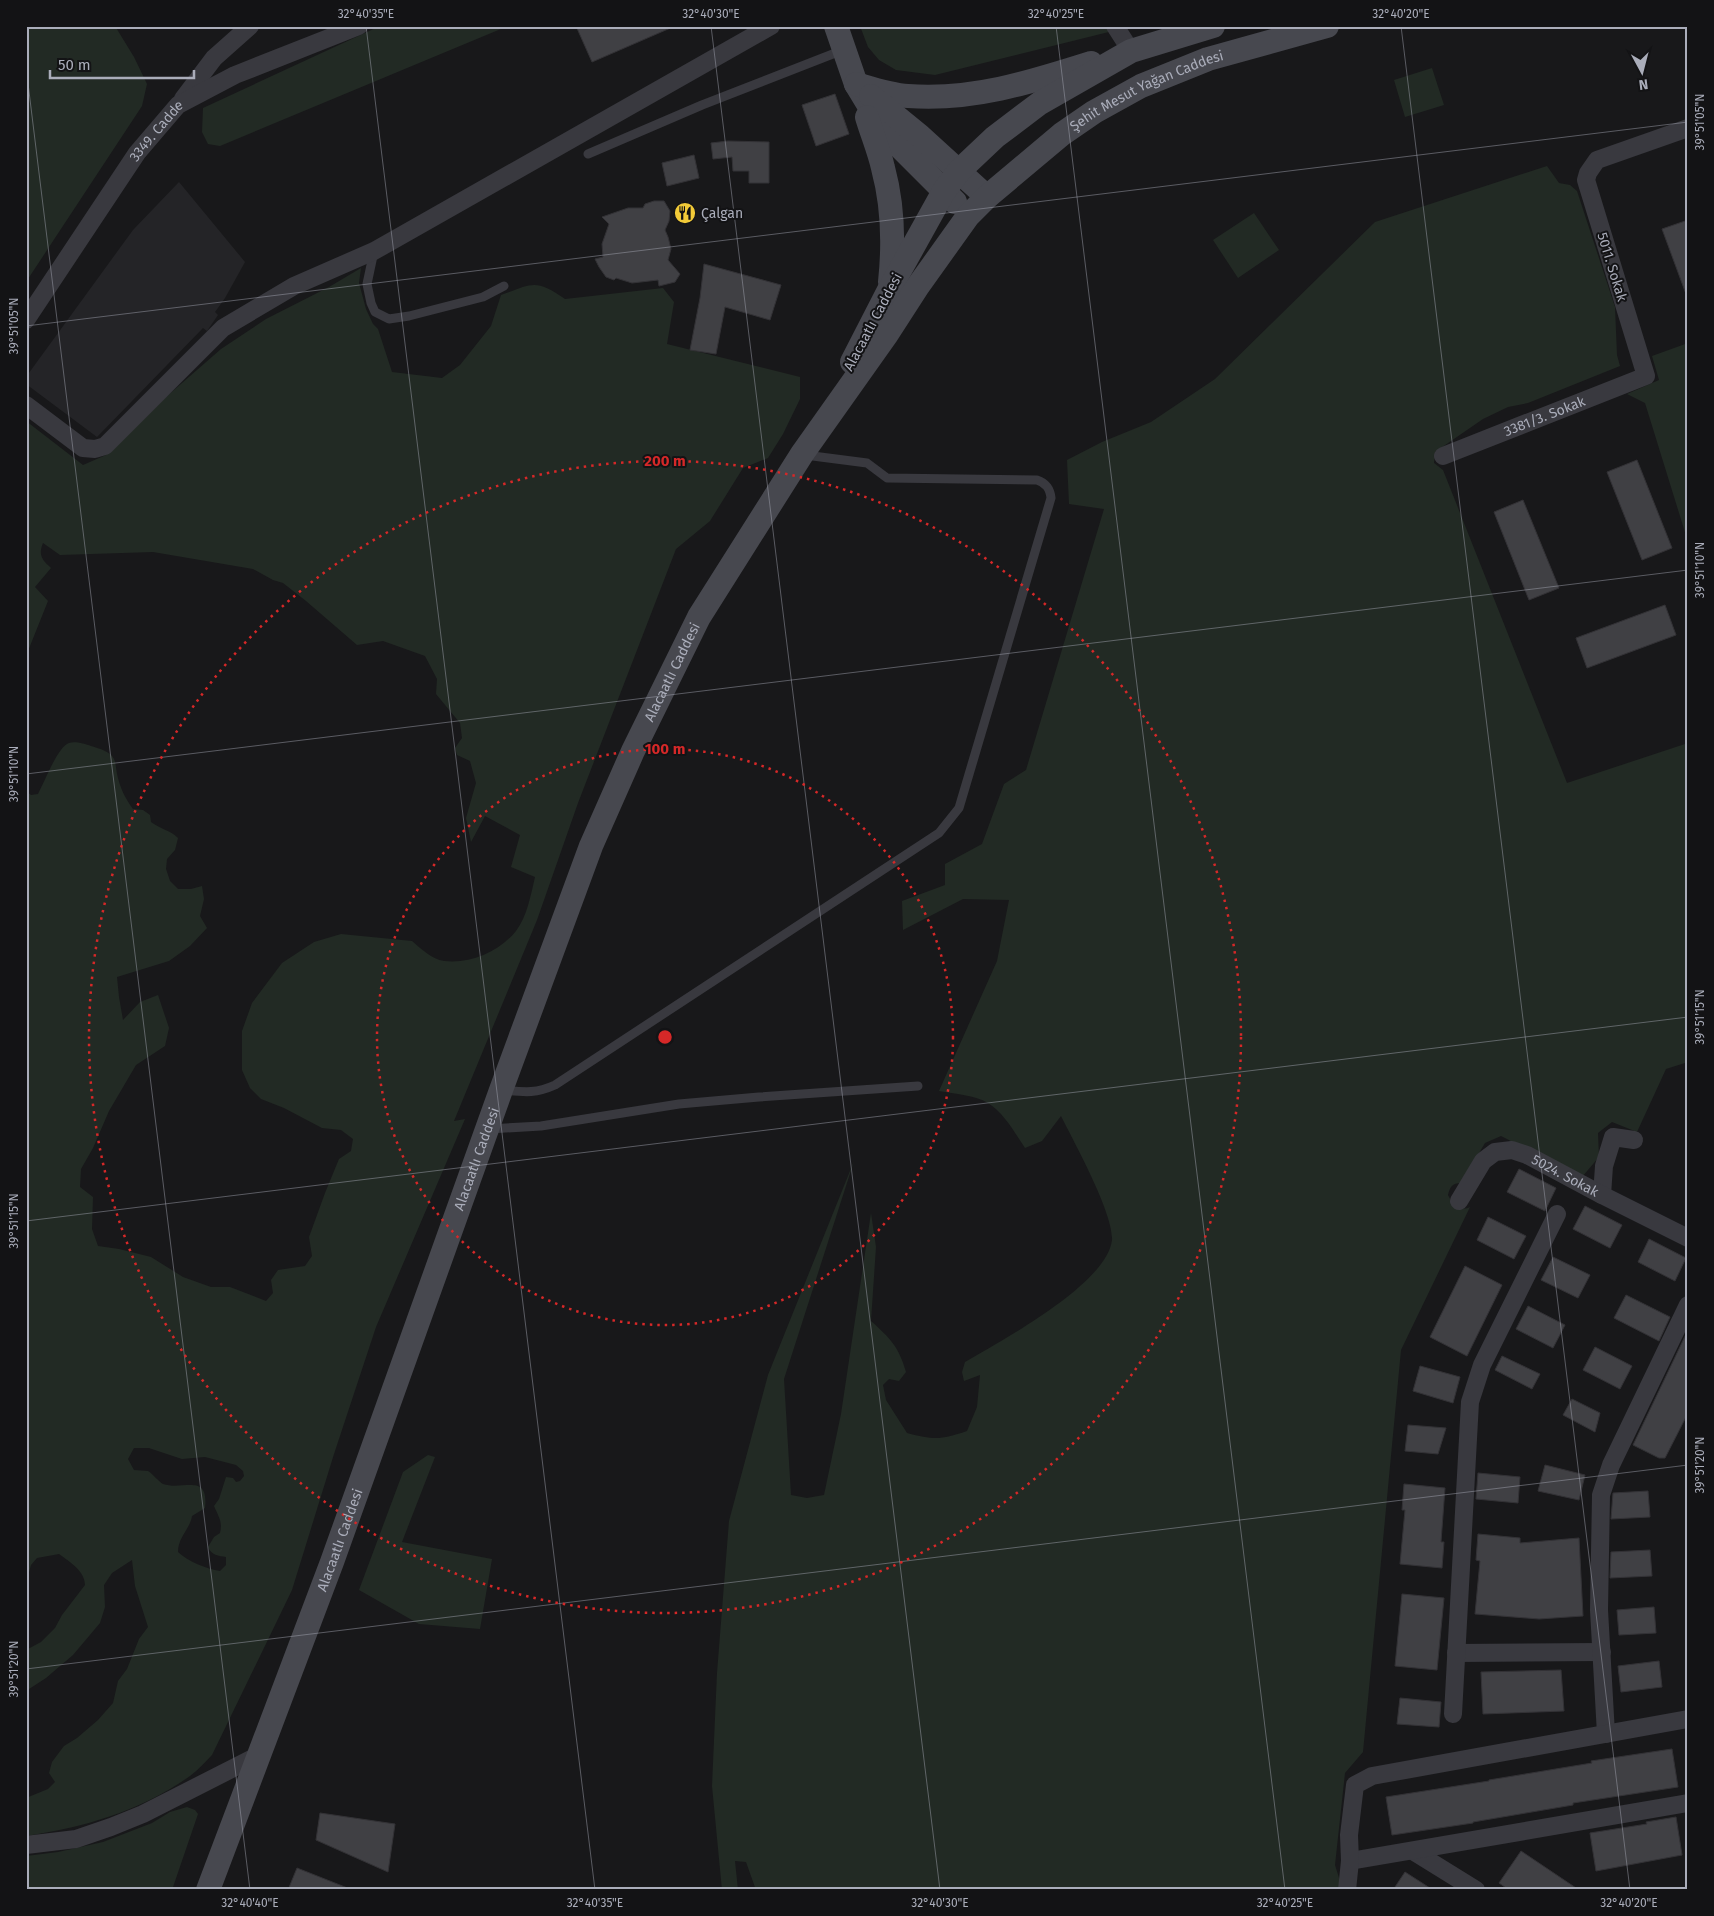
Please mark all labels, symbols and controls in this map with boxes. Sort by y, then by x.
text: 32°40'35"E [338,7,394,21]
text: 32°40'30"E [682,7,740,21]
text: 32°40'25"E [1028,7,1084,21]
text: 32°40'20"E [1372,7,1430,21]
street label: Şehit Mesut Yağan Caddesi [1066,47,1225,135]
scale bar [50,48,194,80]
north arrow [1616,48,1666,98]
text: 50 m [58,56,91,74]
text: N [1638,75,1649,93]
text: 39°51'05"N [1693,94,1707,150]
street label: 3349. Cadde [125,96,185,164]
restaurant icon: Çalgan [673,201,697,225]
place label: Çalgan [701,205,743,222]
street label: 5011. Sokak [1593,231,1631,304]
street label: Alacaatlı Caddesi [840,270,906,374]
text: 39°51'05"N [7,298,21,354]
street label: 3381/3. Sokak [1501,392,1588,440]
text: 200 m [644,452,686,470]
text: 39°51'10"N [1693,542,1707,598]
street label: Alacaatlı Caddesi [640,620,703,724]
text: 100 m [645,740,685,758]
text: 39°51'10"N [7,746,21,802]
text: 39°51'15"N [1693,989,1707,1045]
centre of rings [656,1028,674,1046]
street label: Alacaatlı Caddesi [450,1105,503,1213]
street label: 5024. Sokak [1529,1151,1602,1201]
text: 39°51'15"N [7,1193,21,1249]
text: 39°51'20"N [1693,1436,1707,1494]
street label: Alacaatlı Caddesi [313,1486,366,1594]
text: 39°51'20"N [7,1640,21,1698]
text: 32°40'40"E [221,1896,279,1910]
text: 32°40'35"E [567,1896,623,1910]
text: 32°40'30"E [911,1896,969,1910]
text: 32°40'25"E [1257,1896,1313,1910]
text: 32°40'20"E [1600,1896,1658,1910]

